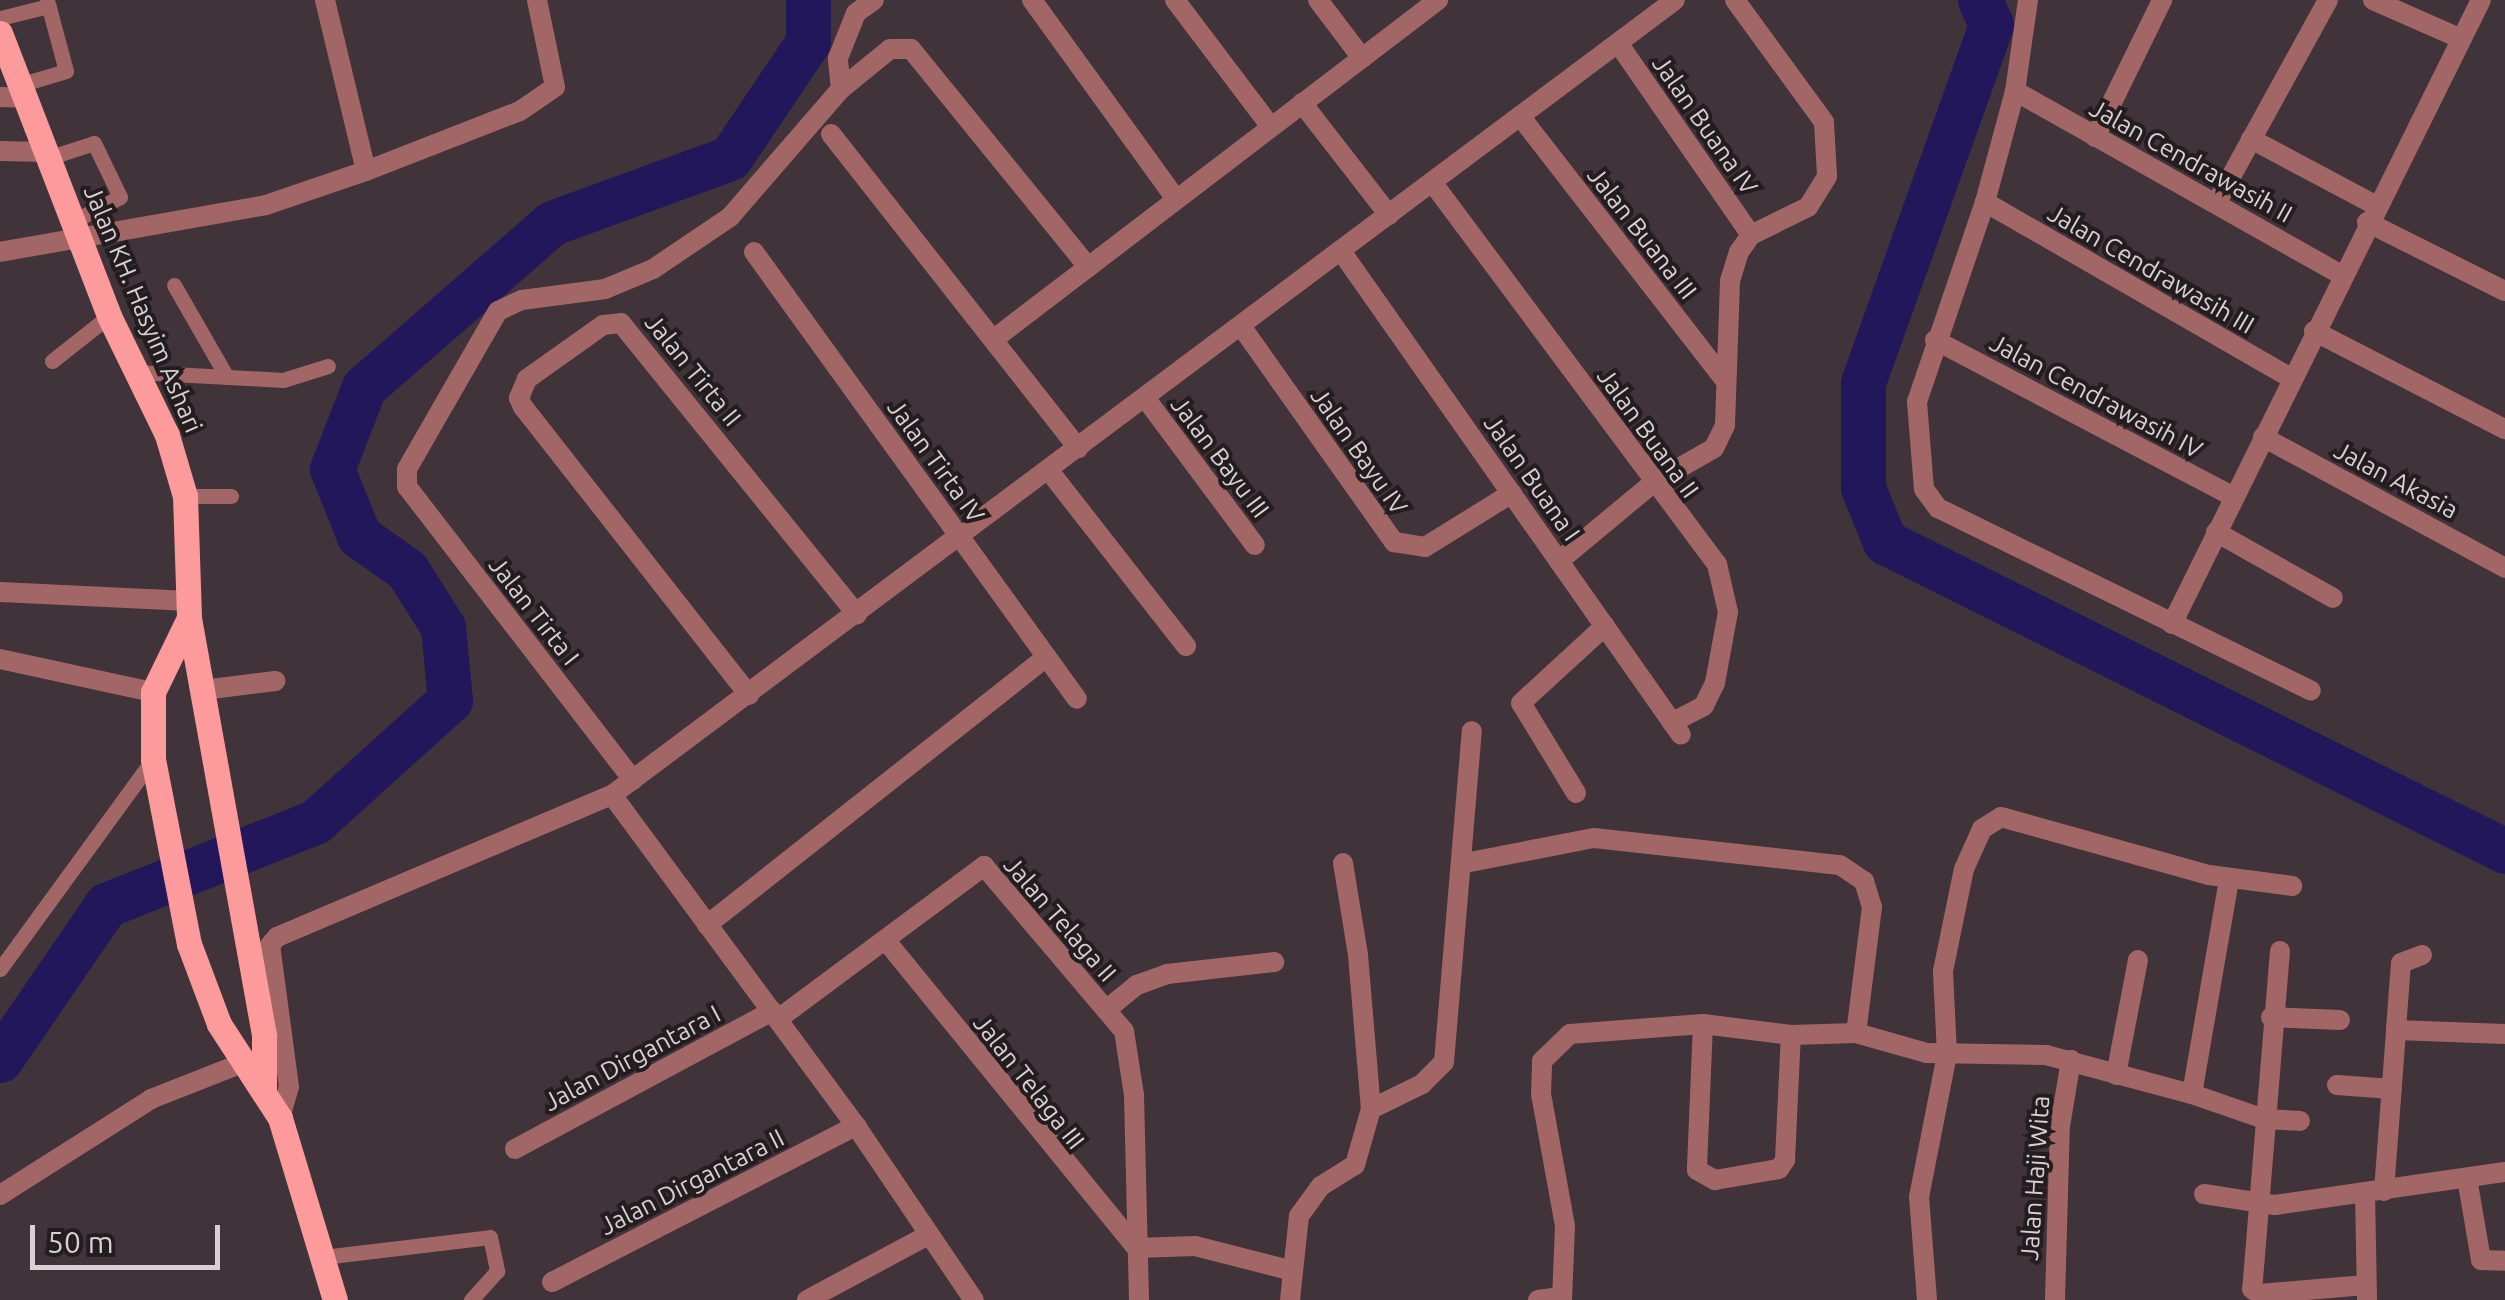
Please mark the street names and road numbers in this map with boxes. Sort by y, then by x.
street label: Jalan Buana IV [1646,50,1764,200]
street label: Jalan Cendrawasih II [2085,93,2297,229]
street label: Jalan Buana III [1581,161,1703,305]
street label: Jalan KH. Hasyim Ashari [77,181,209,437]
street label: Jalan Cendrawasih III [2043,198,2259,340]
street label: Jalan Tirta II [639,308,747,432]
street label: Jalan Cendrawasih IV [1985,327,2207,465]
street label: Jalan Buana II [1591,362,1705,504]
street label: Jalan Bayu IV [1304,382,1414,520]
street label: Jalan Bayu III [1165,390,1275,524]
street label: Jalan Tirta IV [881,393,991,529]
street label: Jalan Buana I [1478,409,1586,547]
street label: Jalan Akasia [2329,435,2463,525]
street label: Jalan Tirta I [482,551,586,671]
street label: Jalan Telaga II [997,850,1123,988]
street label: Jalan Dirgantara I [538,999,726,1117]
street label: Jalan Telaga III [967,1009,1091,1155]
street label: Jalan Haji Wita [2014,1095,2056,1261]
street label: Jalan Dirgantara II [595,1123,789,1241]

